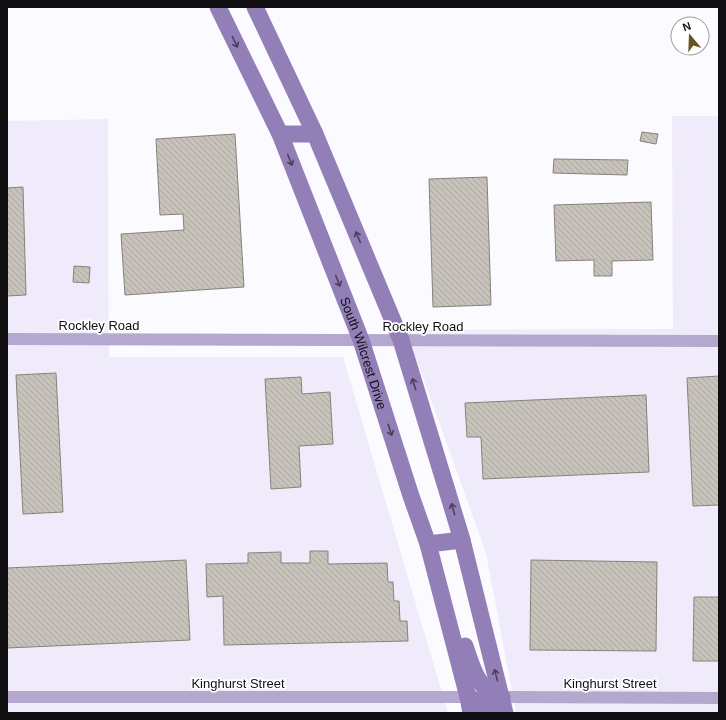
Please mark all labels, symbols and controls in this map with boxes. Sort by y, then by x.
north arrow [670,16,710,56]
text: N [681,20,693,34]
one-way arrow [232,36,239,48]
one-way arrow [287,153,294,165]
one-way arrow [353,232,361,244]
one-way arrow [334,274,342,286]
street label: South Wilcrest Drive [337,295,390,411]
street label: Rockley Road [59,318,139,333]
street label: Rockley Road [383,319,463,334]
one-way arrow [410,378,417,391]
one-way arrow [387,423,394,436]
one-way arrow [449,502,456,515]
one-way arrow [492,669,499,682]
street label: Kinghurst Street [191,676,285,691]
street label: Kinghurst Street [563,676,657,691]

